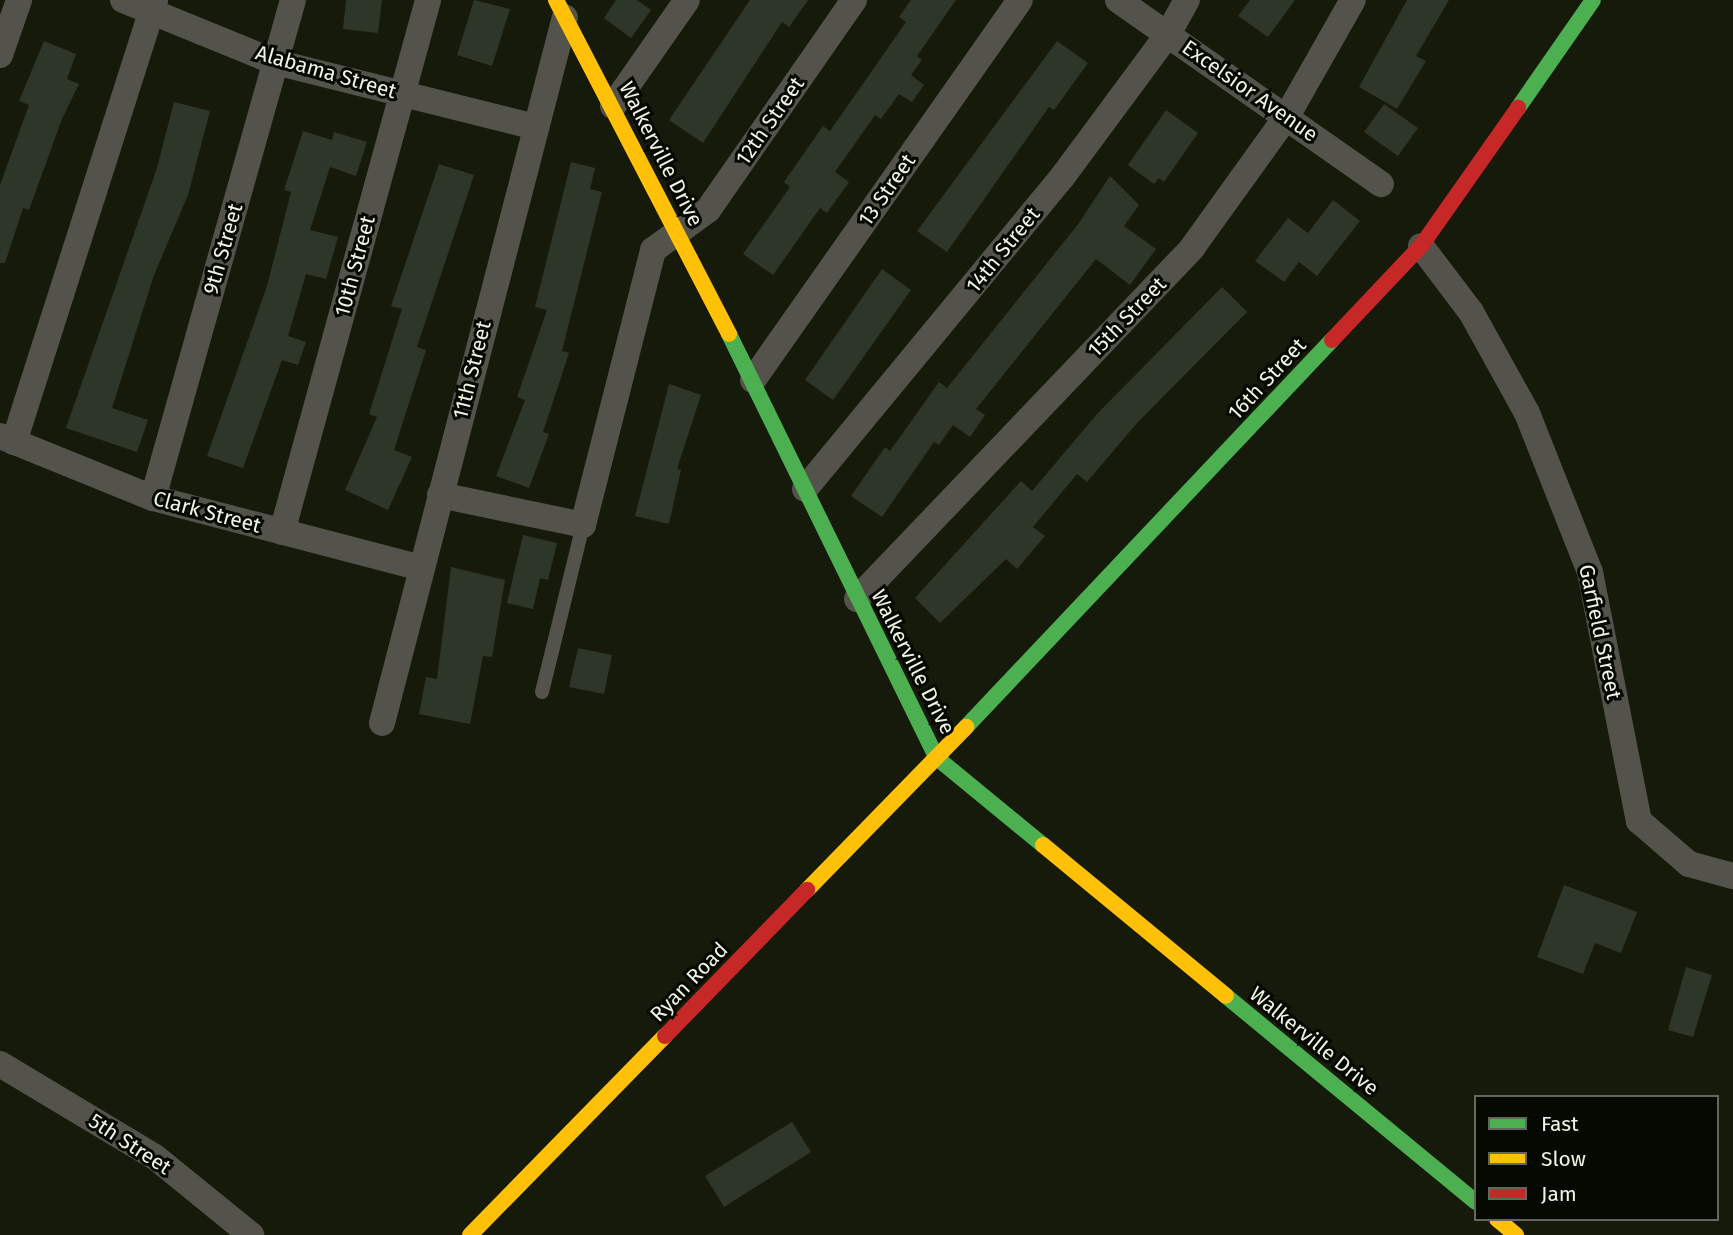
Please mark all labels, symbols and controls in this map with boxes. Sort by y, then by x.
street label: Excelsior Avenue [1177,35,1323,147]
street label: Alabama Street [253,40,399,104]
street label: 12th Street [730,72,810,170]
street label: Walkerville Drive [614,77,708,231]
street label: 13 Street [853,149,921,231]
street label: 9th Street [198,201,248,297]
street label: 14th Street [961,202,1045,298]
street label: 10th Street [329,213,381,319]
street label: 15th Street [1083,272,1171,362]
street label: 11th Street [448,318,496,422]
street label: 16th Street [1223,333,1311,425]
street label: Clark Street [150,486,264,538]
street label: Garfield Street [1573,562,1627,702]
street label: Walkerville Drive [866,585,960,739]
street label: Ryan Road [645,937,733,1027]
street label: Walkerville Drive [1244,981,1384,1101]
legend [1474,1095,1719,1221]
street label: 5th Street [84,1108,176,1180]
text: Fast [1541,1111,1579,1137]
text: Slow [1541,1146,1586,1172]
text: Jam [1541,1181,1577,1207]

